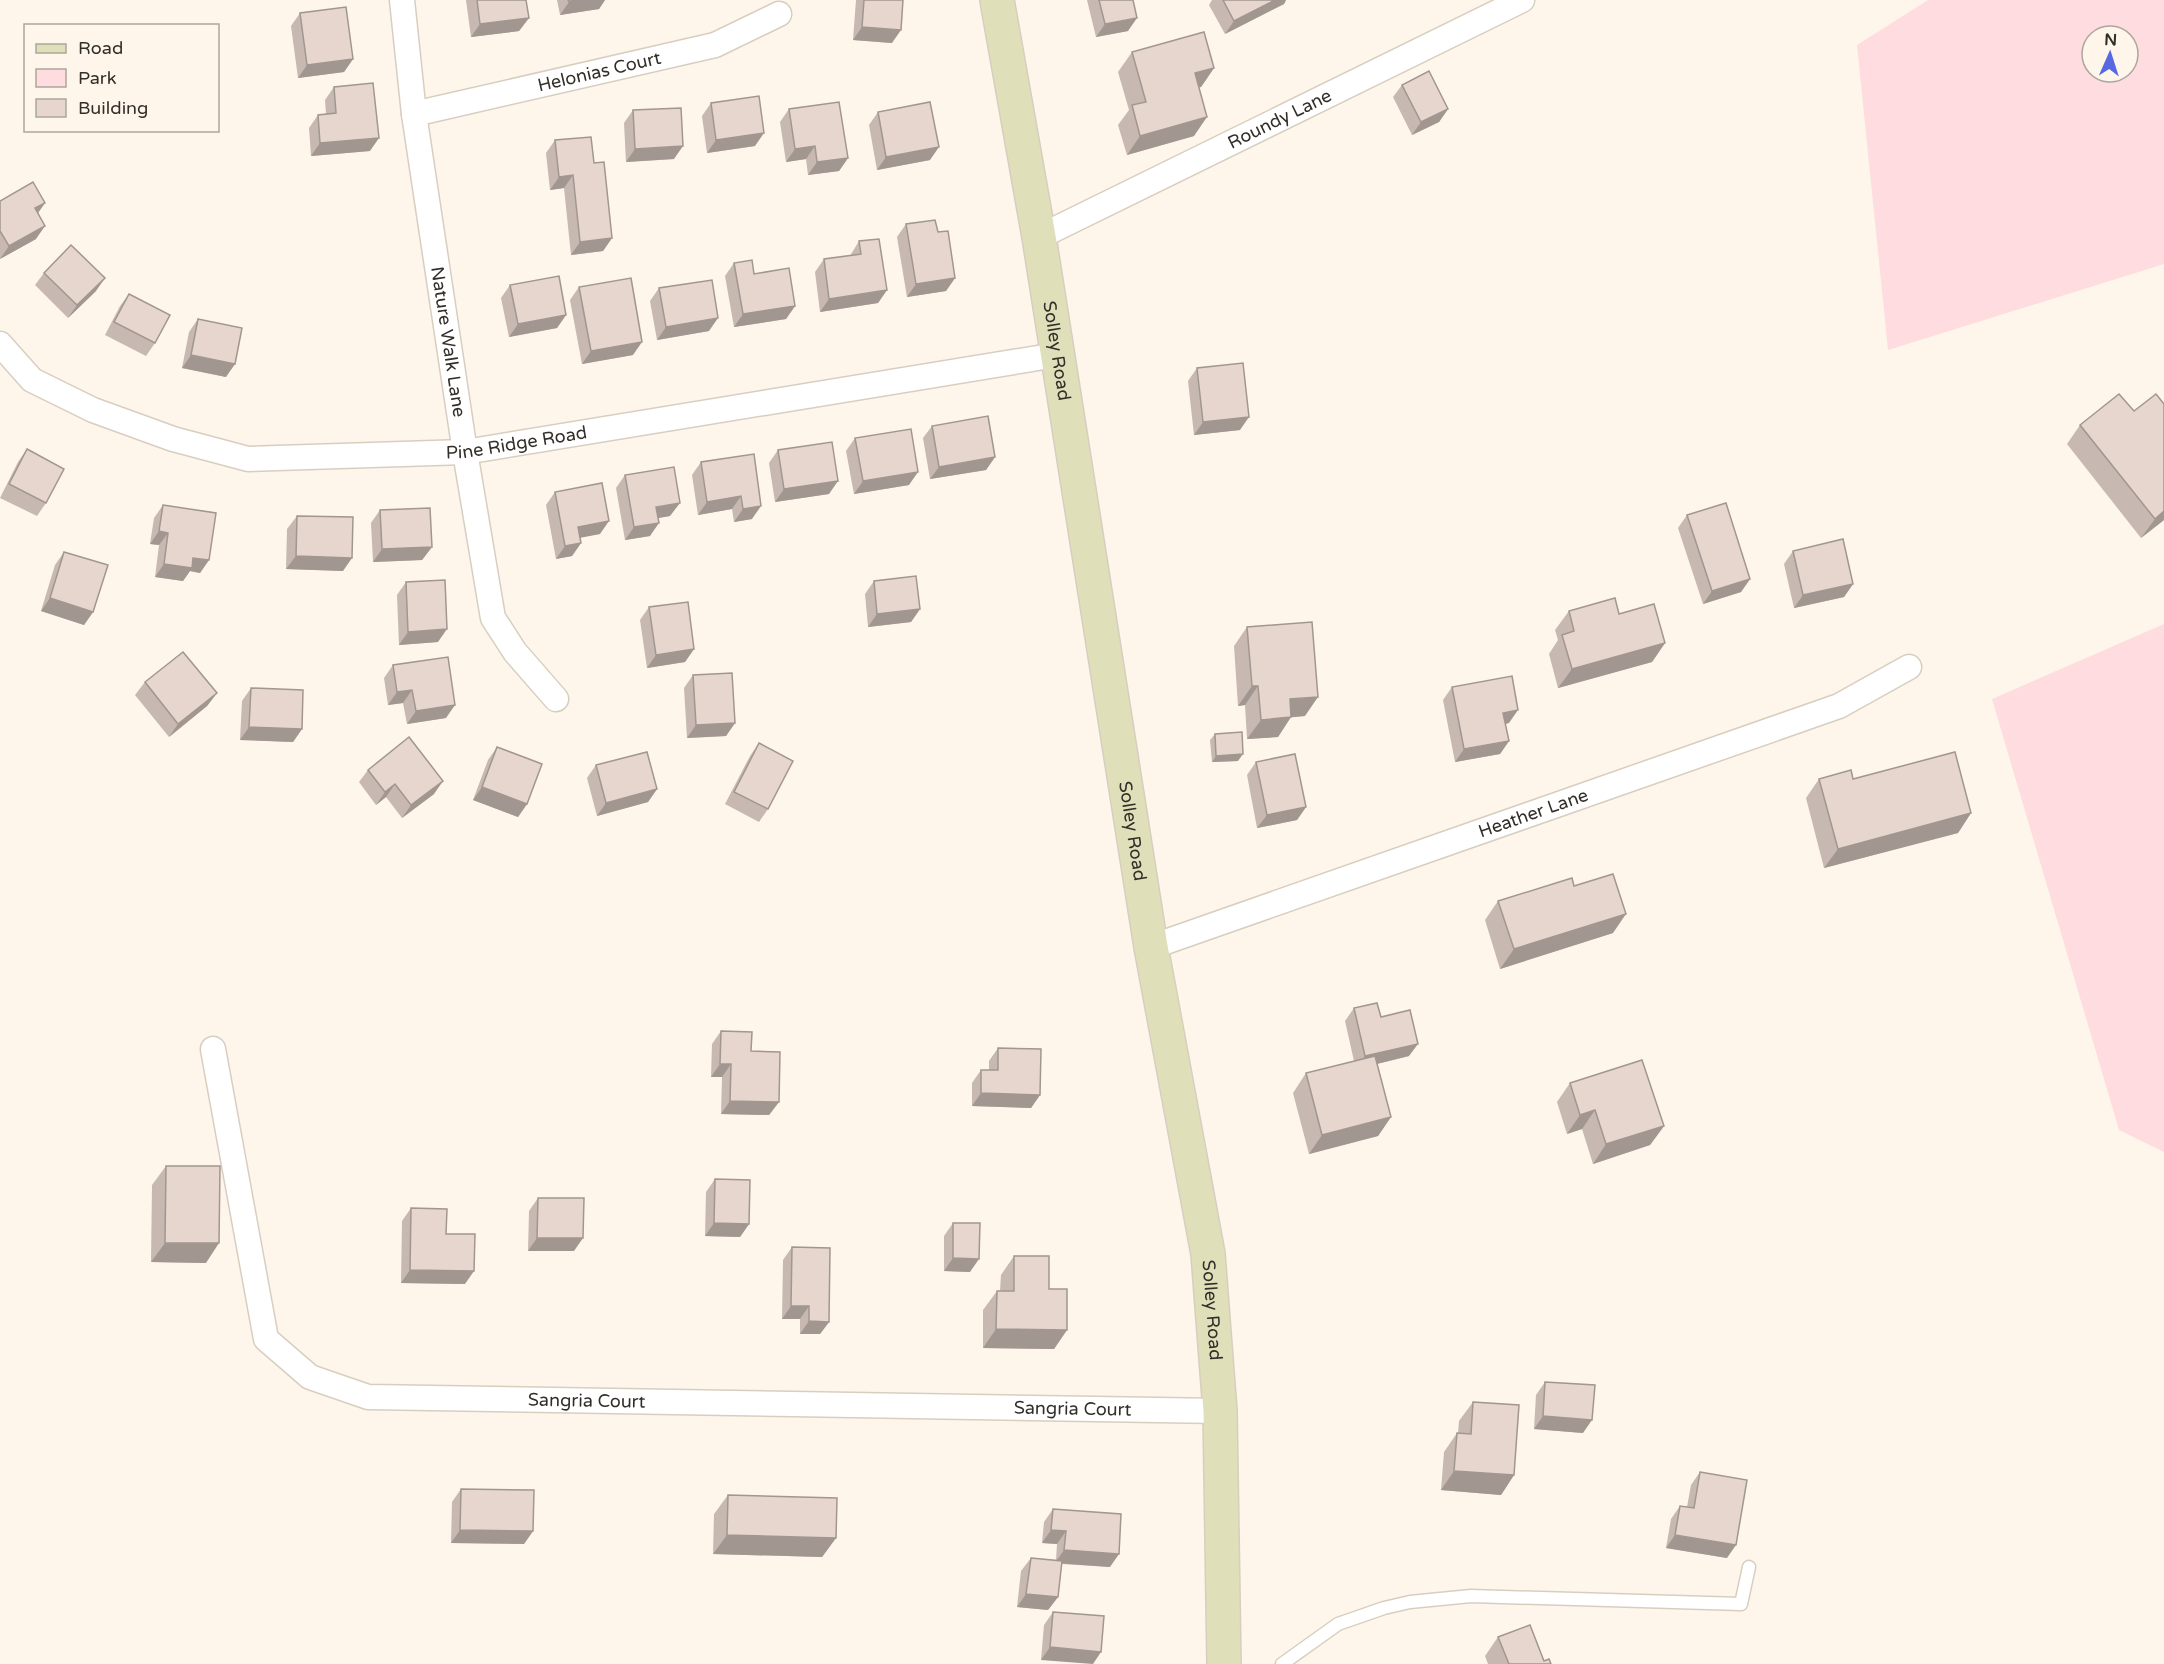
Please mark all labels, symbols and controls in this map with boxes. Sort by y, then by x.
legend [24,24,219,132]
north arrow [2080,24,2140,84]
text: N [2104,30,2118,50]
text: Road [78,37,123,59]
street label: Helonias Court [535,47,663,96]
text: Park [78,67,117,89]
street label: Roundy Lane [1224,84,1335,154]
text: Building [78,97,148,119]
street label: Nature Walk Lane [426,265,471,419]
street label: Solley Road [1038,299,1076,402]
street label: Pine Ridge Road [445,421,588,464]
street label: Solley Road [1114,779,1151,882]
street label: Heather Lane [1475,784,1591,842]
street label: Solley Road [1197,1259,1227,1361]
street label: Sangria Court [528,1389,646,1413]
street label: Sangria Court [1014,1397,1132,1421]

